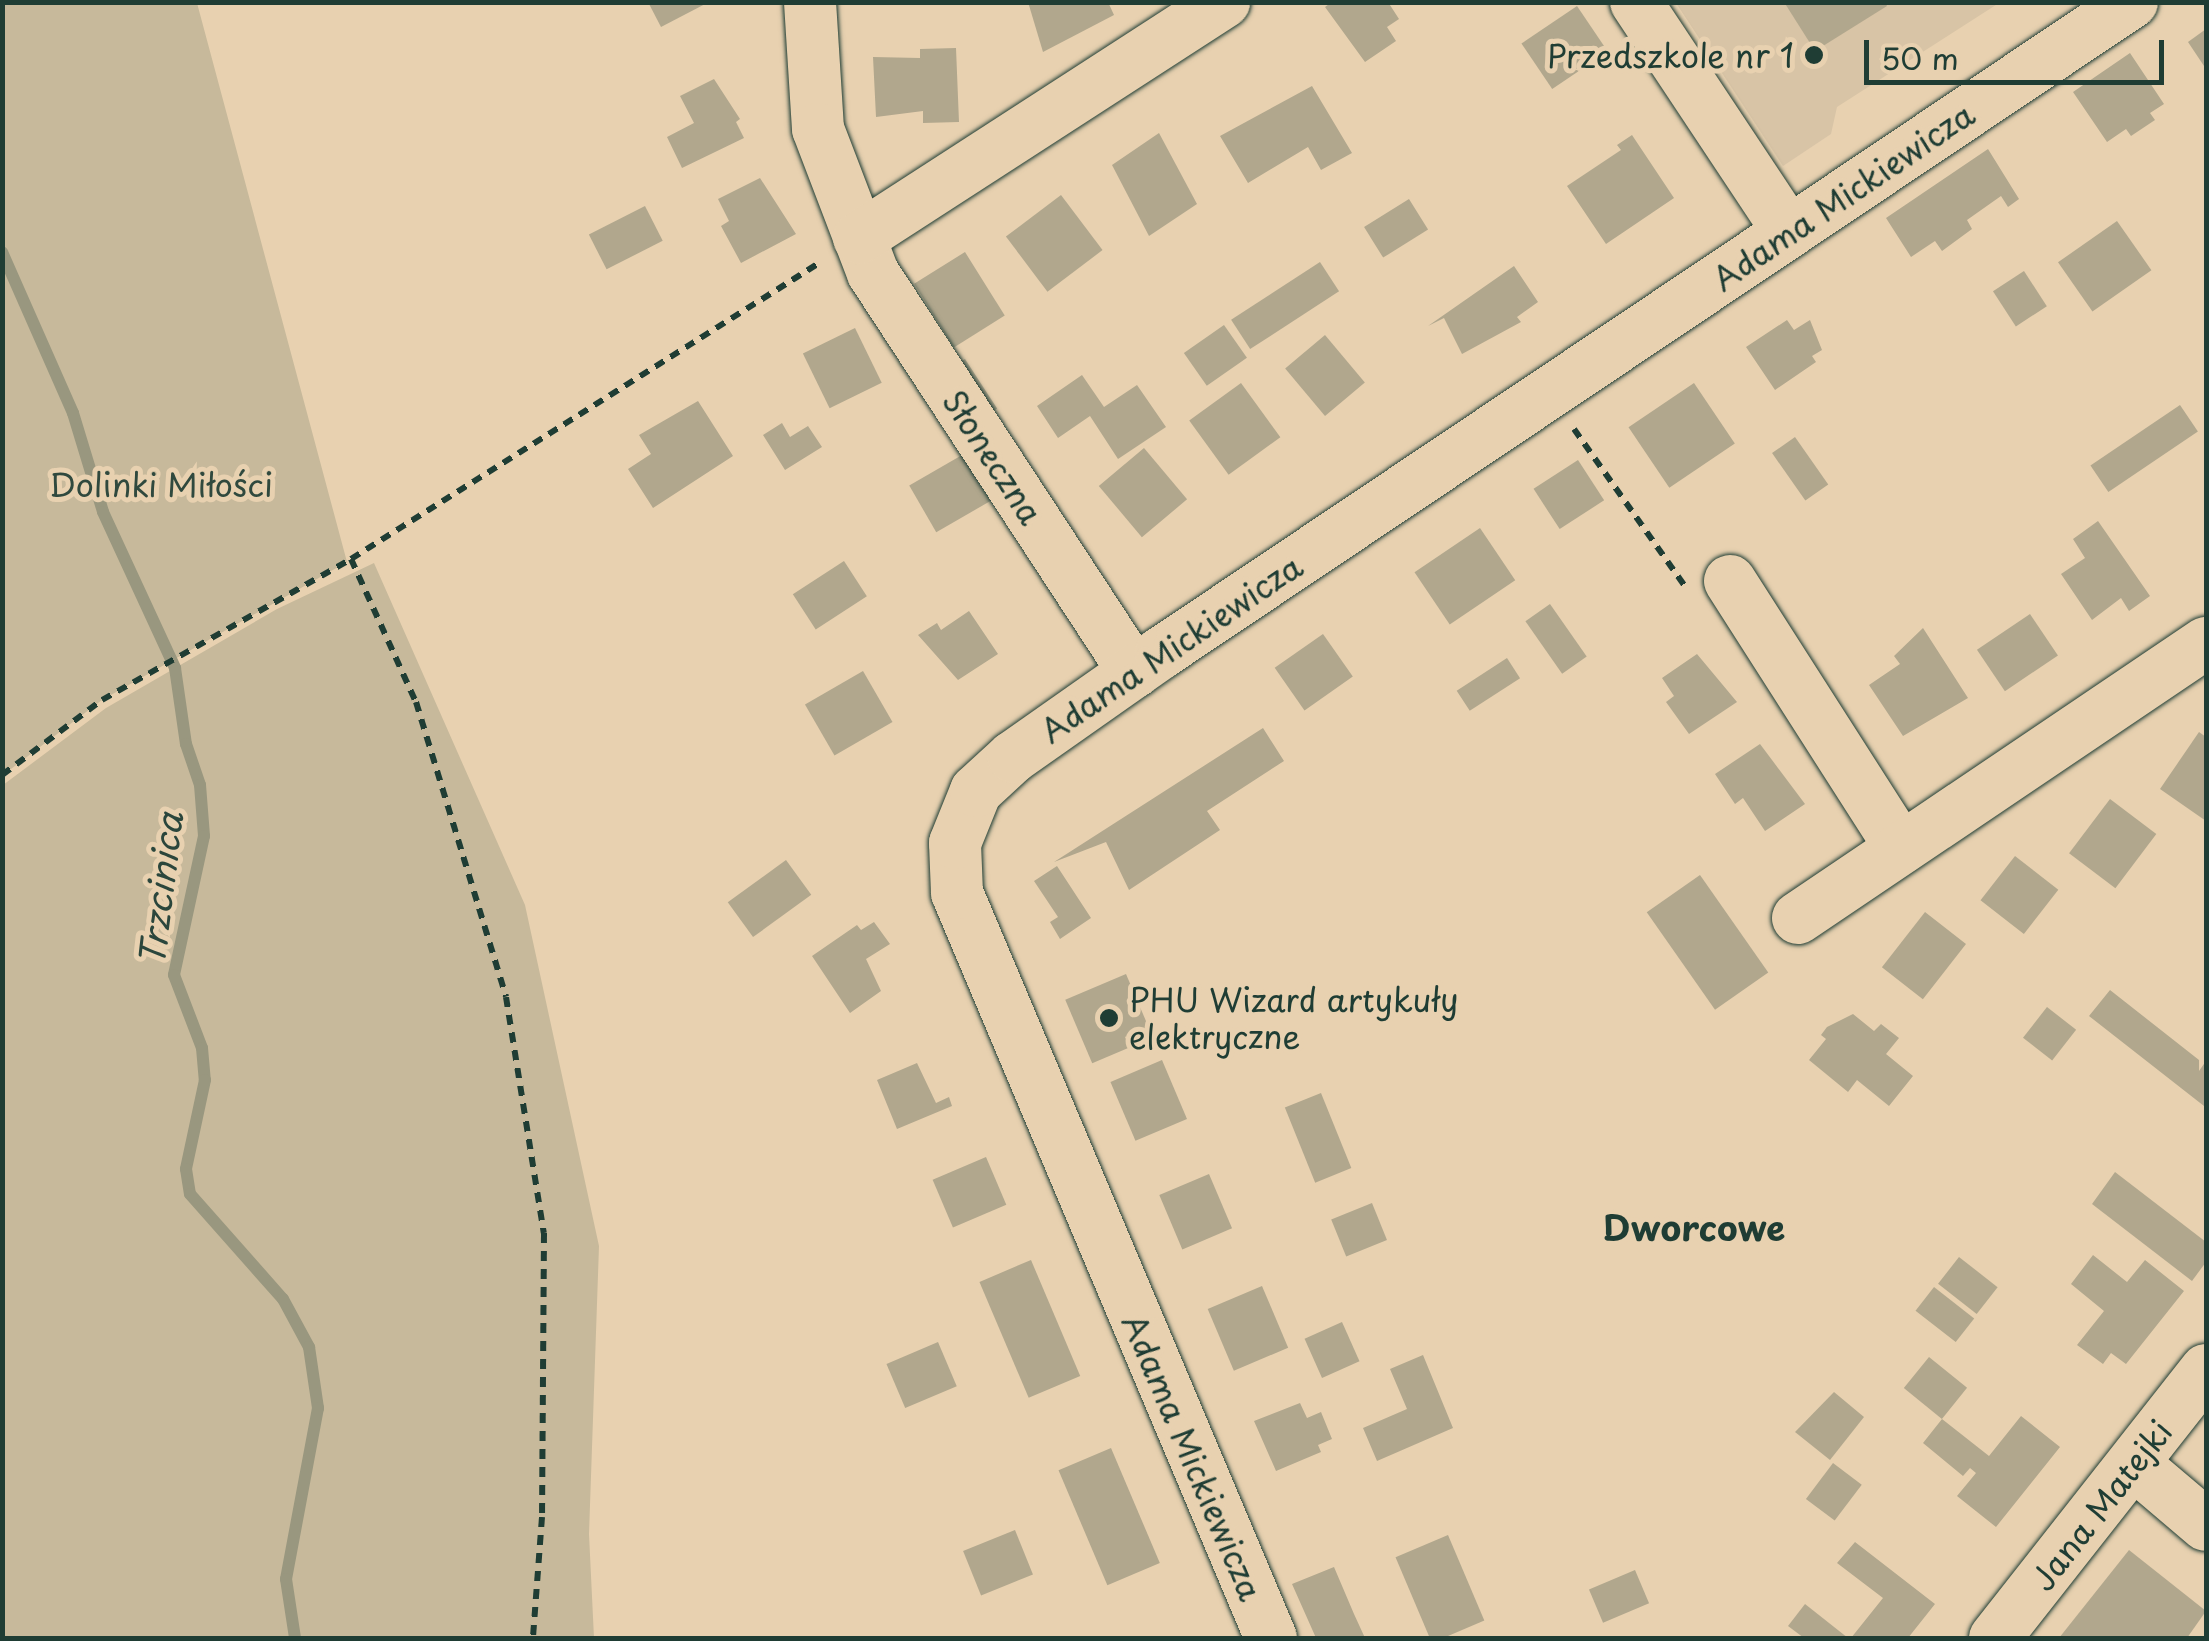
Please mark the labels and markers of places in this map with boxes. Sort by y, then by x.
place label: Przedszkole nr 1 [1546,36,1794,74]
marker: Przedszkole nr 1 [1803,44,1825,66]
place label: PHU Wizard artykuły elektryczne [1129,981,1461,1056]
marker: PHU Wizard artykuły elektryczne [1098,1007,1120,1029]

